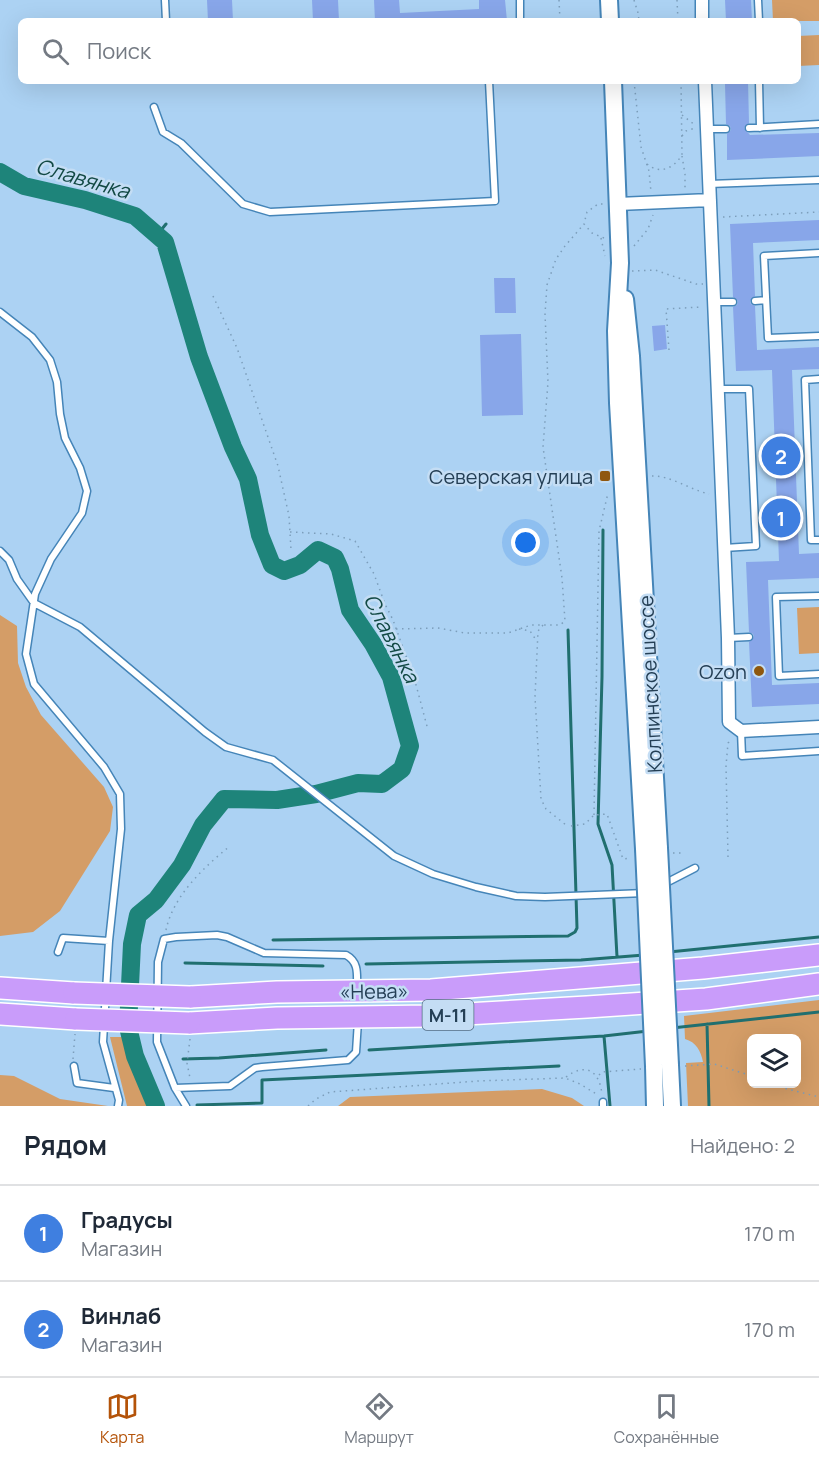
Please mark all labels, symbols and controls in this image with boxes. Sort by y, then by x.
search box [18,18,801,84]
icon: search [39,35,72,68]
text: Поиск [87,36,151,66]
water label: Славянка [33,151,134,205]
pin: 2 [762,434,800,478]
place label: Северская улица [429,463,593,490]
marker: Северская улица [598,469,612,483]
pin: 1 [762,496,800,540]
your location [511,528,540,557]
water label: Славянка [358,589,427,688]
street label: Колпинское шоссе [632,594,668,774]
place label: Ozon [699,658,747,685]
marker: Ozon [752,664,766,678]
street label: «Нева» [339,977,409,1005]
road number: М-11 [422,1000,474,1030]
map controls [747,1034,801,1088]
button: layers [747,1034,801,1088]
text: Рядом [24,1127,107,1163]
text: Найдено: 2 [690,1132,795,1159]
text: Градусы [81,1205,173,1235]
text: 1 [39,1220,48,1247]
text: 170 m [744,1220,795,1247]
text: Магазин [81,1235,162,1262]
text: Винлаб [81,1301,161,1331]
text: 2 [38,1316,49,1343]
text: 170 m [744,1316,795,1343]
text: Магазин [81,1331,162,1358]
tab: Карта [100,1390,144,1448]
tab: Маршрут [344,1390,414,1448]
tab: Сохранённые [614,1390,719,1448]

